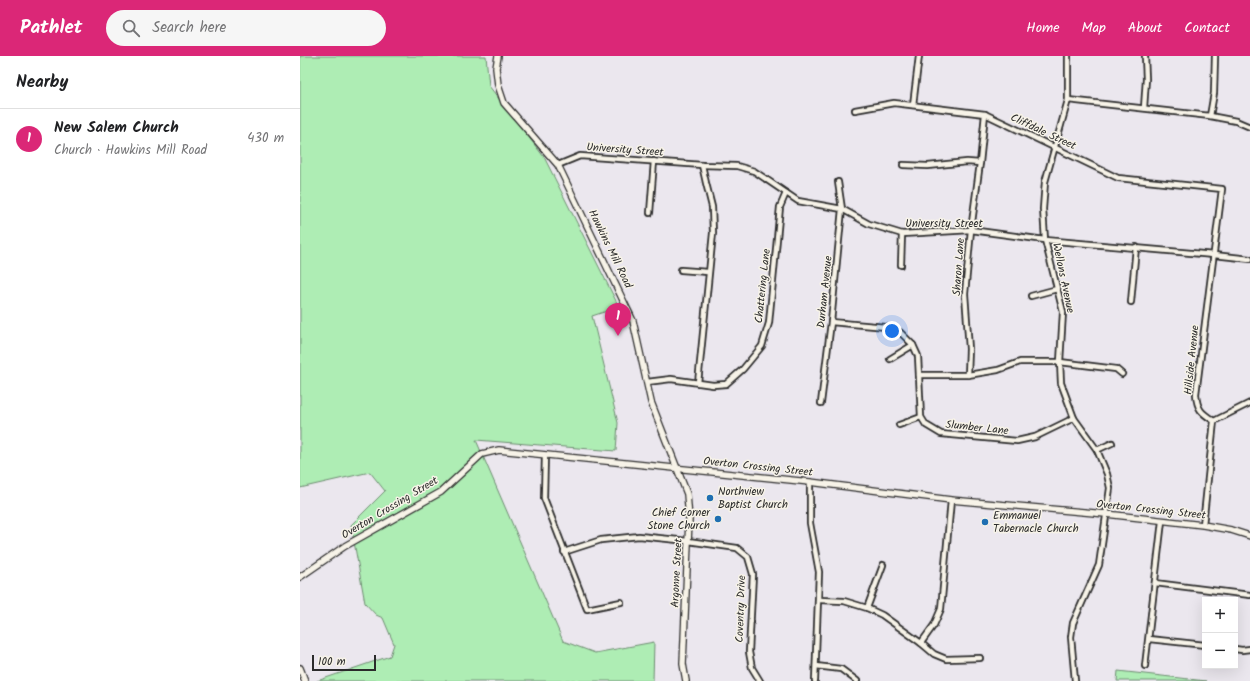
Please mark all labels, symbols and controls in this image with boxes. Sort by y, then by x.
search box [106,10,386,46]
text: Pathlet [20,13,82,43]
text: Search here [152,16,226,40]
icon: search [120,17,142,39]
text: Home [1026,17,1060,39]
text: Map [1082,17,1106,39]
text: About [1128,17,1162,39]
text: Contact [1184,17,1230,39]
text: Nearby [16,69,68,96]
street label: Cliffdale Street [1007,109,1080,155]
text: New Salem Church [54,116,179,140]
text: 1 [27,128,31,149]
text: 430 m [247,128,284,149]
street label: University Street [586,138,665,162]
text: Church · Hawkins Mill Road [54,140,207,161]
street label: Hawkins Mill Road [583,206,637,292]
street label: University Street [905,215,983,233]
street label: Sharon Lane [948,238,970,296]
street label: Wellons Avenue [1047,241,1079,315]
street label: Chattering Lane [750,248,776,324]
street label: Durham Avenue [812,255,838,329]
pin: 1 [605,303,631,336]
your location [882,321,902,341]
street label: Hillside Avenue [1179,324,1205,396]
street label: Slumber Lane [945,416,1009,440]
street label: Overton Crossing Street [702,452,814,482]
street label: Overton Crossing Street [338,472,442,544]
place label: Northview Baptist Church [718,483,788,514]
marker: Northview Baptist Church [705,493,715,503]
street label: Overton Crossing Street [1095,495,1207,525]
place label: Chief Corner Stone Church [647,504,711,535]
place label: Emmanuel Tabernacle Church [993,507,1079,538]
marker: Chief Corner Stone Church [713,514,723,524]
marker: Emmanuel Tabernacle Church [980,517,990,527]
street label: Argonne Street [666,537,688,608]
street label: Coventry Drive [731,575,751,643]
map controls [1202,597,1238,669]
button: + [1202,597,1238,633]
button: − [1202,633,1238,669]
scale bar [312,653,376,672]
text: 100 m [318,653,346,671]

